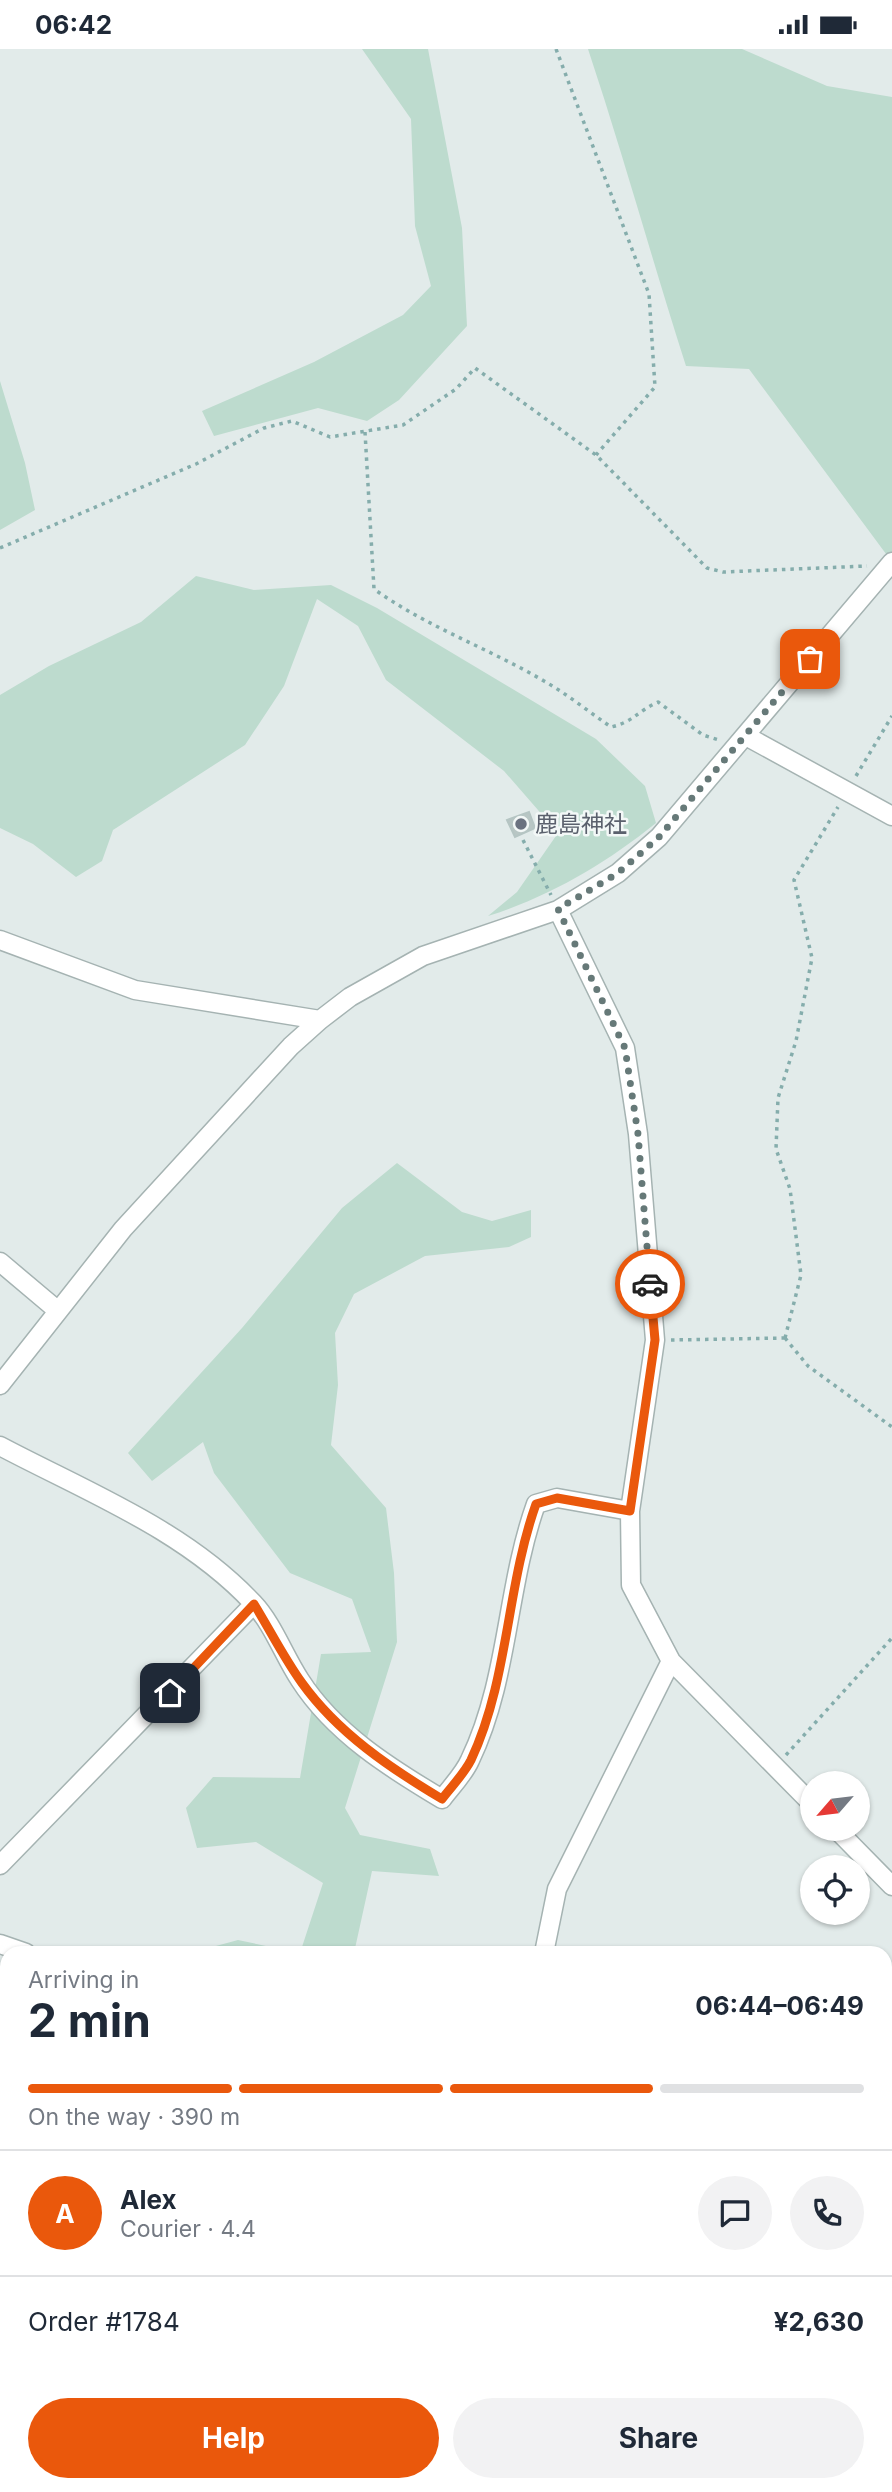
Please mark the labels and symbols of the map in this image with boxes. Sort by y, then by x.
pin [780,629,840,689]
place label: 鹿島神社 [535,810,627,838]
marker: 鹿島神社 [513,816,529,832]
courier [615,1249,685,1319]
pin [140,1663,200,1723]
north arrow [800,1771,870,1841]

